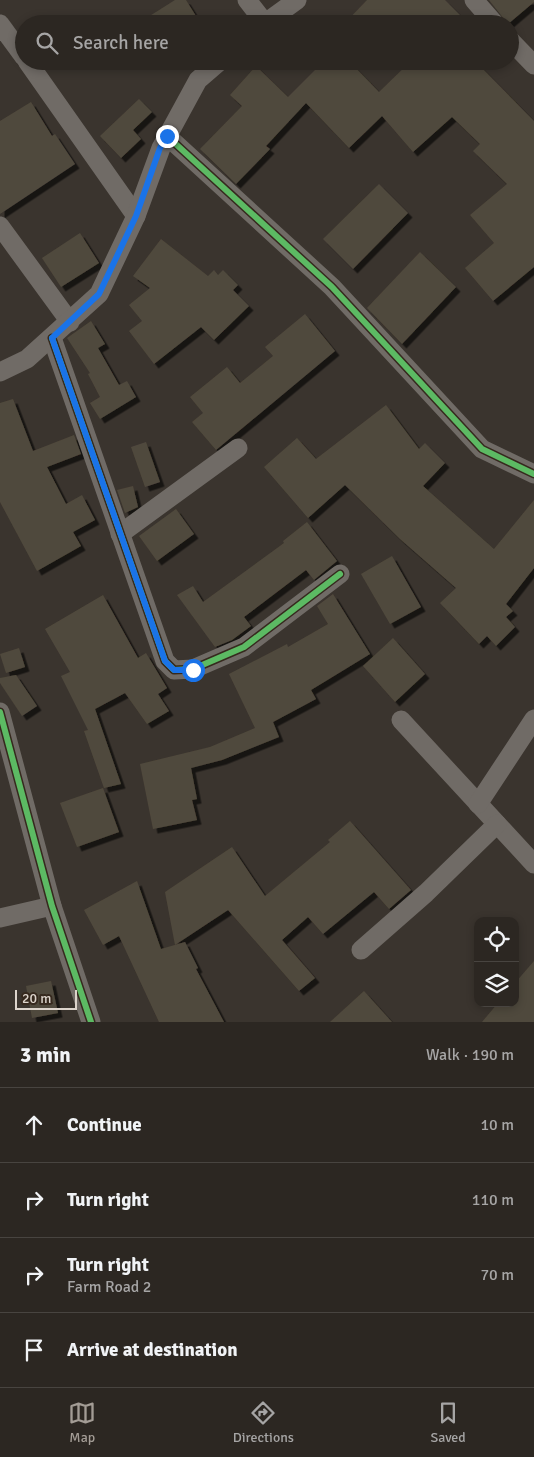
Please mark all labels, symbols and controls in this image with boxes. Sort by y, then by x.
search box [15,15,519,70]
icon: search [33,29,61,57]
text: Search here [73,31,169,55]
route end [156,125,179,148]
route start [182,659,205,682]
map controls [474,917,519,1007]
button: locate [474,917,519,962]
button: layers [474,962,519,1007]
scale bar [15,987,78,1010]
text: 20 m [22,990,51,1007]
text: 3 min [20,1042,71,1068]
text: Walk · 190 m [426,1045,514,1065]
icon: ahead [20,1111,48,1139]
text: Continue [67,1113,142,1137]
text: 10 m [480,1115,514,1135]
icon: right [20,1186,48,1214]
text: Turn right [67,1188,149,1212]
text: 110 m [472,1190,514,1210]
text: Turn right [67,1253,149,1277]
icon: right [20,1261,48,1289]
text: 70 m [480,1265,514,1285]
text: Farm Road 2 [67,1277,151,1297]
icon: arrive [20,1336,48,1364]
text: Arrive at destination [67,1338,238,1362]
tab: Map [68,1399,96,1446]
tab: Directions [233,1399,294,1446]
tab: Saved [430,1399,466,1446]

